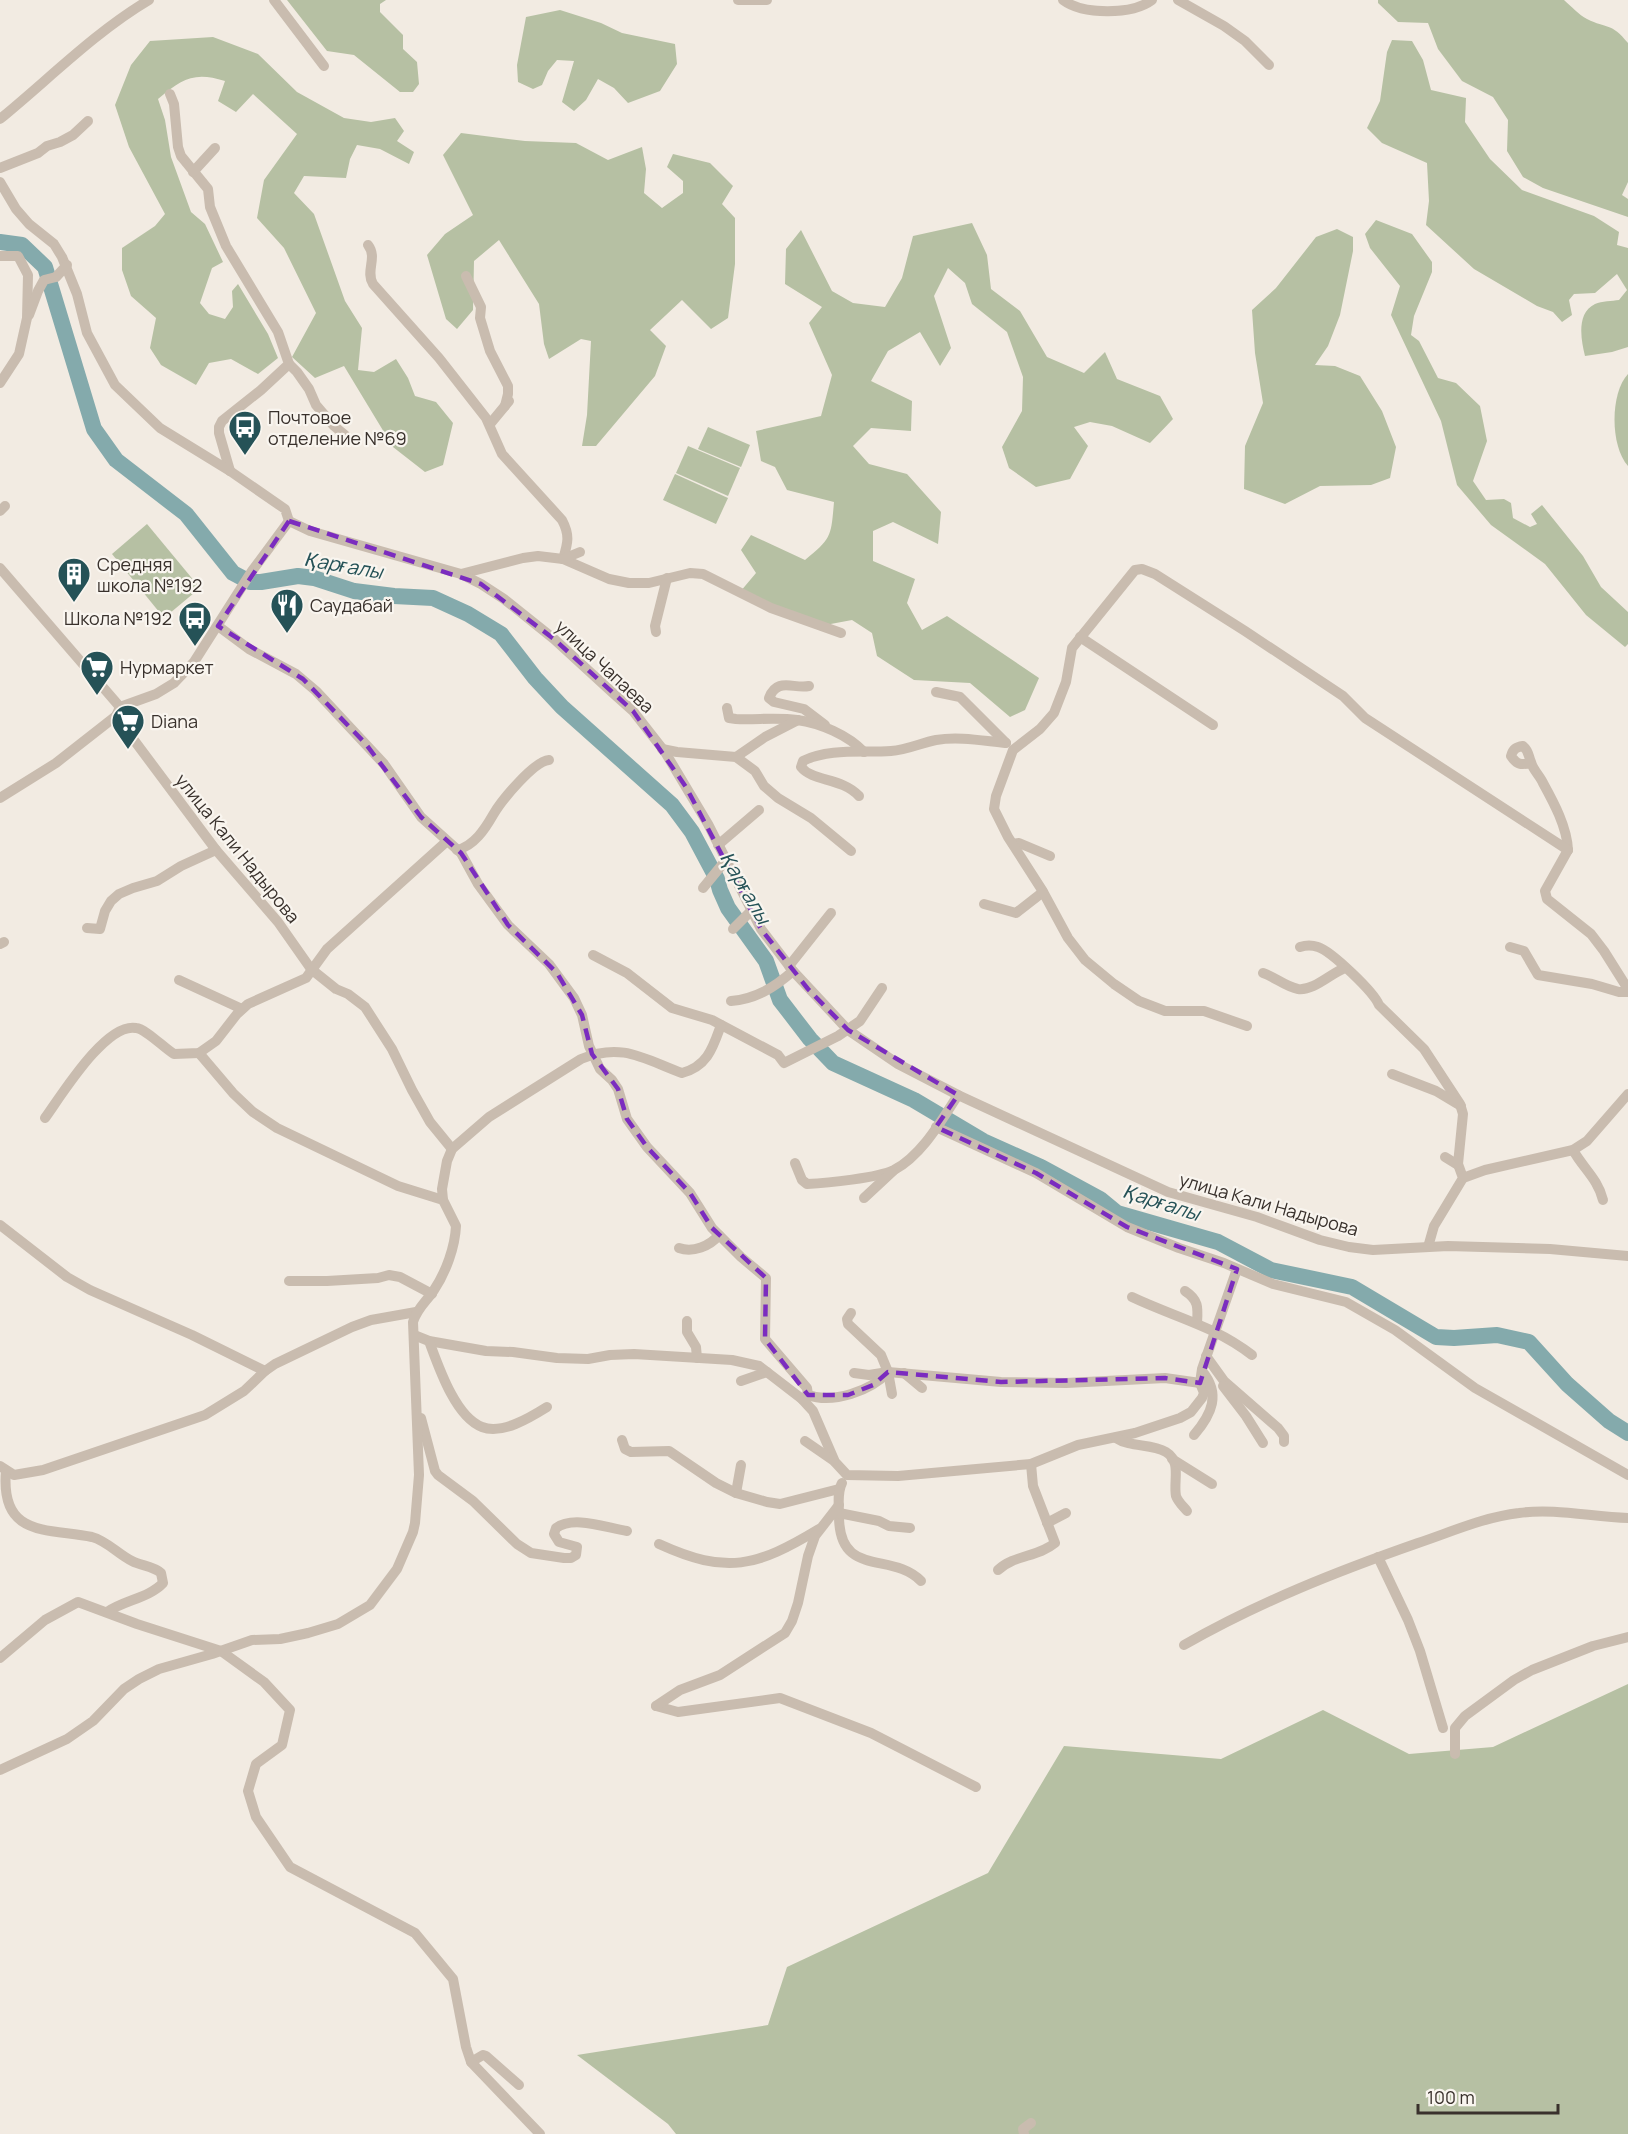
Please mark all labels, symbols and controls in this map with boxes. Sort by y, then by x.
place label: Почтовое отделение №69 [268,405,407,450]
bus stop icon: Почтовое отделение №69 [227,409,263,456]
water label: Қарғалы [303,545,386,585]
place label: Средняя школа №192 [97,552,202,597]
building icon: Средняя школа №192 [56,556,92,603]
restaurant icon: Саудабай [269,587,305,634]
place label: Саудабай [310,593,393,617]
bus stop icon: Школа №192 [177,600,213,647]
place label: Школа №192 [64,606,172,630]
street label: улица Чапаева [551,614,659,718]
supermarket icon: Нурмаркет [79,649,115,696]
place label: Нурмаркет [120,655,214,679]
supermarket icon: Diana [110,703,146,750]
place label: Diana [151,709,198,733]
street label: улица Кали Надырова [170,768,306,928]
water label: Қарғалы [715,847,778,930]
street label: улица Кали Надырова [1177,1167,1361,1241]
water label: Қарғалы [1121,1177,1205,1227]
scale bar [1418,2077,1558,2115]
text: 100 m [1427,2085,1475,2109]

